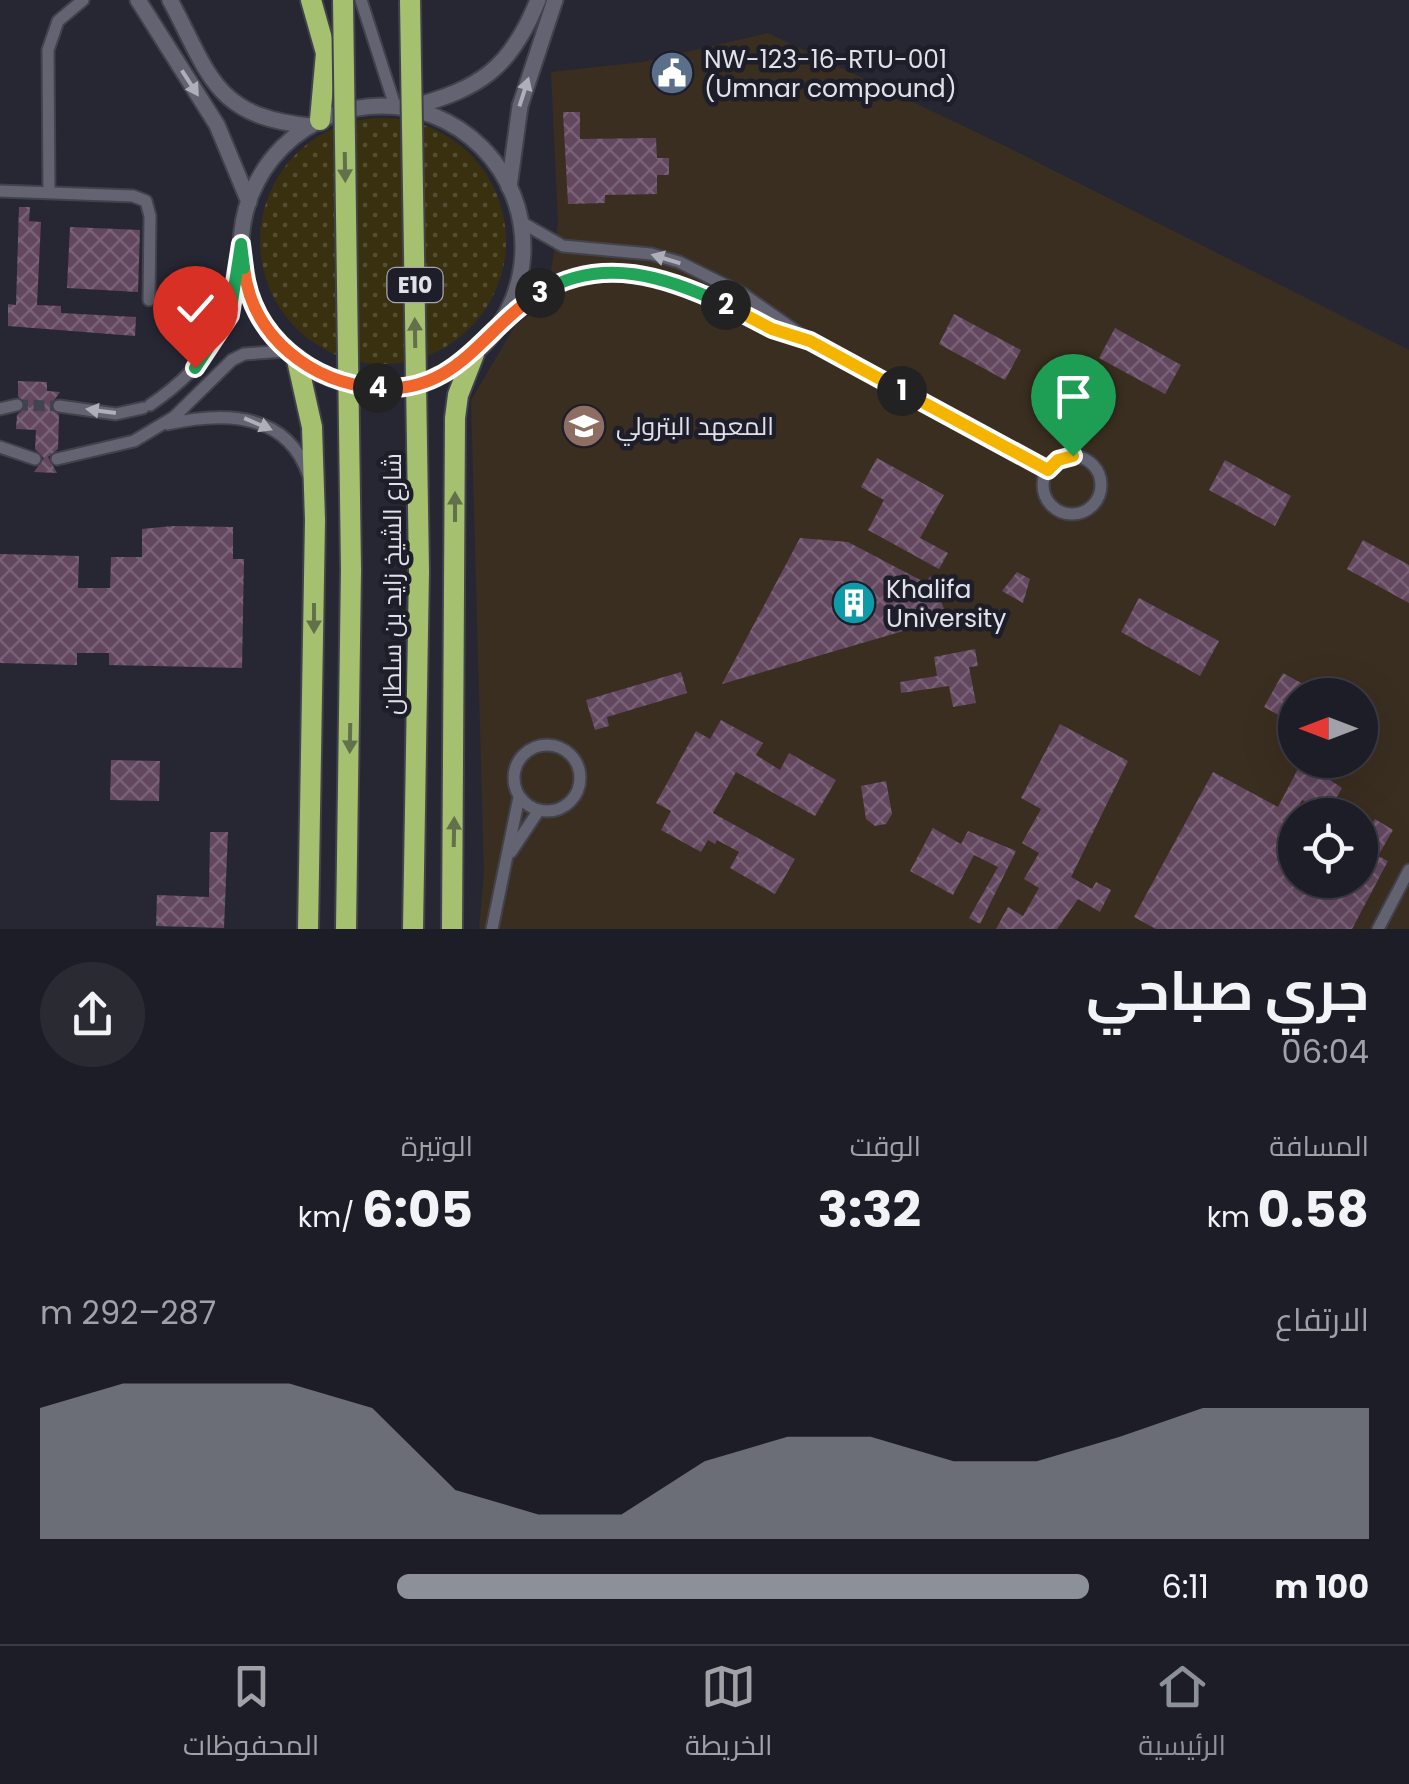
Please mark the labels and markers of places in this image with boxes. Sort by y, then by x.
place label: NW-123-16-RTU-001 (Umnar compound) [704,42,957,106]
public building icon: NW-123-16-RTU-001 (Umnar compound) [649,50,695,96]
pin [153,266,238,369]
pin: 3 [515,268,565,318]
pin: 2 [701,280,751,330]
pin [1031,354,1116,457]
pin: 4 [353,363,403,413]
pin: 1 [877,366,927,416]
school or university icon: المعهد البترولي [561,403,607,449]
place label: المعهد البترولي [616,409,774,446]
place label: Khalifa University [886,572,1006,636]
building icon: Khalifa University [831,580,877,626]

